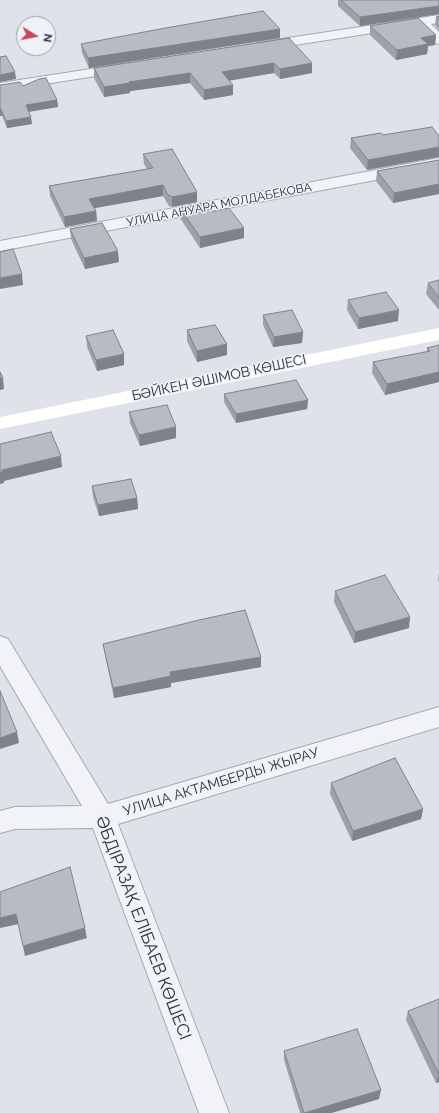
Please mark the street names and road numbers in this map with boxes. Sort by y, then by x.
street label: УЛИЦА АНУАРА МОЛДАБЕКОВА [125,180,313,230]
street label: БӘЙКЕН ӘШІМОВ КӨШЕСІ [130,351,308,405]
street label: УЛИЦА АКТАМБЕРДЫ ЖЫРАУ [121,744,321,820]
street label: ӘБДІРАЗАҚ ЕЛІБАЕВ КӨШЕСІ [91,813,195,1043]

